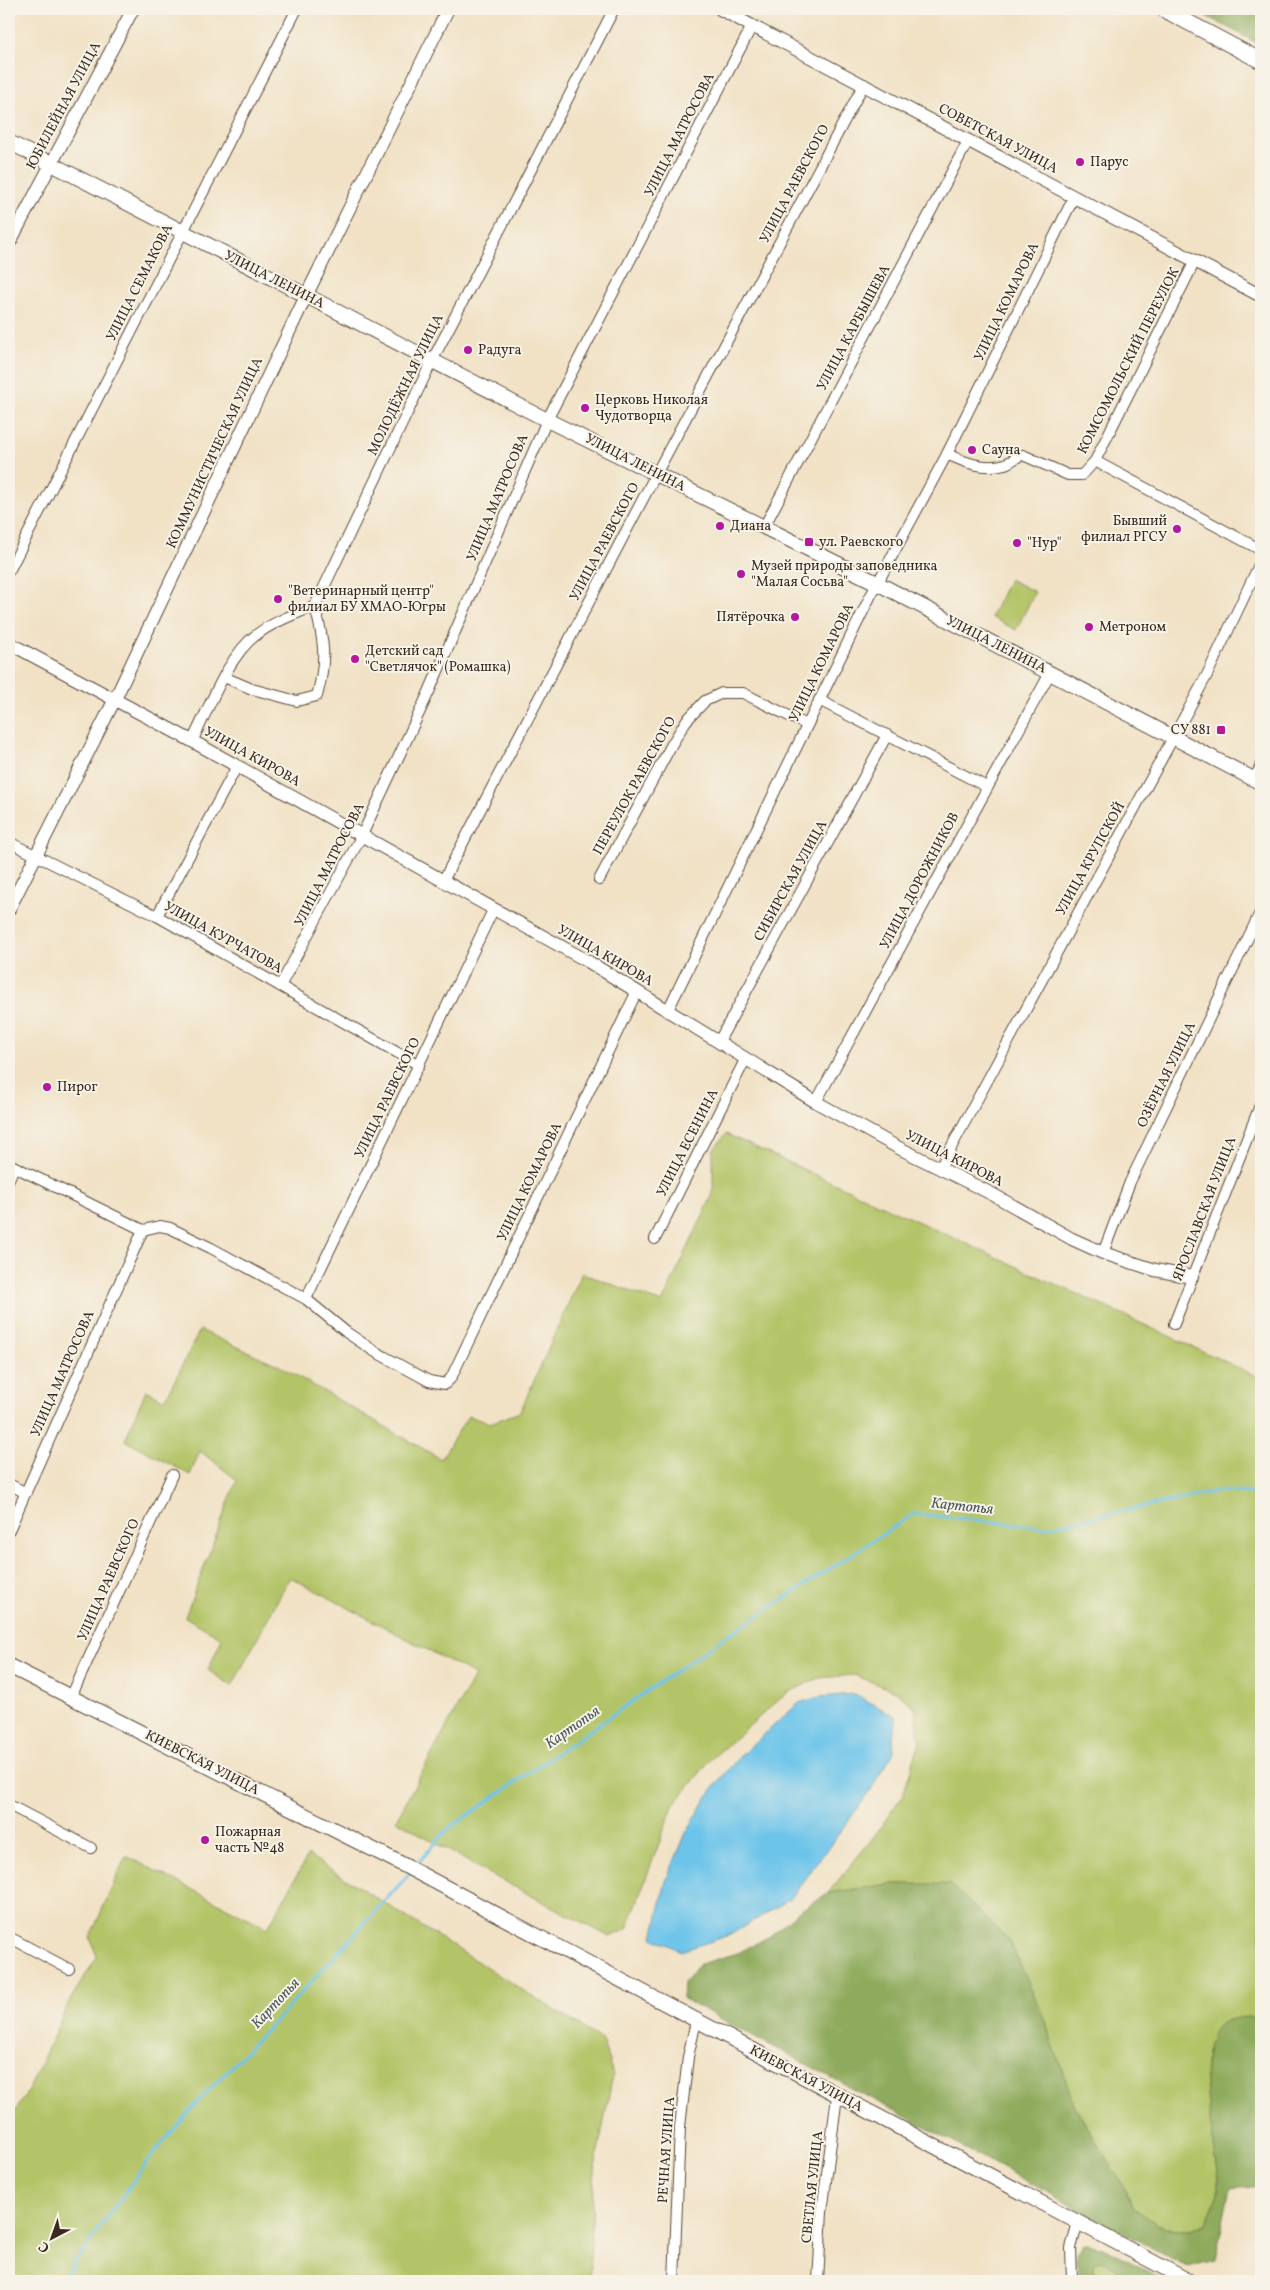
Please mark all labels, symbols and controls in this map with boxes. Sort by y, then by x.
street label: ЮБИЛЕЙНАЯ УЛИЦА [21,38,106,173]
street label: УЛИЦА МАТРОСОВА [641,70,720,200]
street label: СОВЕТСКАЯ УЛИЦА [935,99,1061,179]
street label: УЛИЦА РАЕВСКОГО [756,121,834,247]
place label: Парус [1090,153,1129,172]
marker: Парус [1074,156,1086,168]
street label: УЛИЦА СЕМАКОВА [102,221,178,345]
street label: УЛИЦА КОМАРОВА [970,239,1044,365]
street label: УЛИЦА ЛЕНИНА [220,246,328,314]
street label: УЛИЦА КАРБЫШЕВА [813,262,895,394]
street label: КОМСОМОЛЬСКИЙ ПЕРЕУЛОК [1073,264,1185,458]
street label: МОЛОДЁЖНАЯ УЛИЦА [363,311,449,459]
place label: Радуга [478,341,522,360]
marker: Радуга [462,344,474,356]
street label: КОММУНИСТИЧЕСКАЯ УЛИЦА [162,354,268,552]
place label: Церковь Николая Чудотворца [595,391,708,426]
marker: Церковь Николая Чудотворца [579,402,591,414]
street label: УЛИЦА ЛЕНИНА [581,429,689,497]
street label: УЛИЦА МАТРОСОВА [463,431,533,565]
place label: Сауна [982,441,1021,460]
marker: Сауна [966,444,978,456]
street label: УЛИЦА РАЕВСКОГО [566,479,644,605]
place label: Бывший филиал РГСУ [1081,512,1167,547]
place label: Диана [730,517,771,536]
marker: Диана [714,520,726,532]
marker: Бывший филиал РГСУ [1171,523,1183,535]
place label: ул. Раевского [819,533,903,552]
place label: "Нур" [1027,534,1062,553]
marker: ул. Раевского [803,536,815,548]
marker: "Нур" [1011,537,1023,549]
place label: Музей природы заповедника "Малая Сосьва" [751,557,938,592]
marker: Музей природы заповедника "Малая Сосьва" [735,568,747,580]
place label: "Ветеринарный центр" филиал БУ ХМАО-Югры [288,582,446,617]
marker: "Ветеринарный центр" филиал БУ ХМАО-Югры [272,593,284,605]
street label: УЛИЦА КОМАРОВА [785,600,859,726]
place label: Пятёрочка [716,608,785,627]
marker: Пятёрочка [789,611,801,623]
street label: УЛИЦА ЛЕНИНА [942,611,1050,679]
place label: Метроном [1099,618,1167,637]
marker: Метроном [1083,621,1095,633]
place label: Детский сад "Светлячок" (Ромашка) [365,642,510,677]
marker: Детский сад "Светлячок" (Ромашка) [349,653,361,665]
street label: ПЕРЕУЛОК РАЕВСКОГО [589,713,681,859]
place label: СУ 881 [1171,721,1211,740]
street label: УЛИЦА КИРОВА [200,723,304,792]
marker: СУ 881 [1215,724,1227,736]
street label: УЛИЦА КРУПСКОЙ [1051,798,1130,919]
street label: УЛИЦА МАТРОСОВА [291,800,370,930]
street label: УЛИЦА ДОРОЖНИКОВ [876,809,964,953]
street label: СИБИРСКАЯ УЛИЦА [750,817,832,945]
street label: УЛИЦА КУРЧАТОВА [160,897,286,979]
street label: УЛИЦА КИРОВА [554,921,657,991]
street label: ОЗЁРНАЯ УЛИЦА [1133,1019,1201,1131]
street label: УЛИЦА РАЕВСКОГО [351,1034,425,1162]
place label: Пирог [57,1078,98,1097]
marker: Пирог [41,1081,53,1093]
street label: УЛИЦА ЕСЕНИНА [653,1086,723,1200]
street label: УЛИЦА КОМАРОВА [493,1119,567,1245]
street label: УЛИЦА КИРОВА [902,1126,1006,1192]
street label: ЯРОСЛАВСКАЯ УЛИЦА [1169,1134,1241,1284]
street label: УЛИЦА МАТРОСОВА [27,1308,100,1440]
water label: Картопья [930,1493,994,1521]
street label: УЛИЦА РАЕВСКОГО [73,1516,145,1644]
water label: Картопья [541,1701,605,1755]
street label: КИЕВСКАЯ УЛИЦА [142,1726,263,1800]
place label: Пожарная часть №48 [215,1823,284,1858]
marker: Пожарная часть №48 [199,1834,211,1846]
water label: Картопья [247,1974,305,2034]
street label: КИЕВСКАЯ УЛИЦА [746,2041,866,2117]
street label: РЕЧНАЯ УЛИЦА [654,2096,680,2204]
street label: СВЕТЛАЯ УЛИЦА [798,2130,828,2244]
north arrow [28,2212,78,2262]
text: С [35,2237,54,2257]

